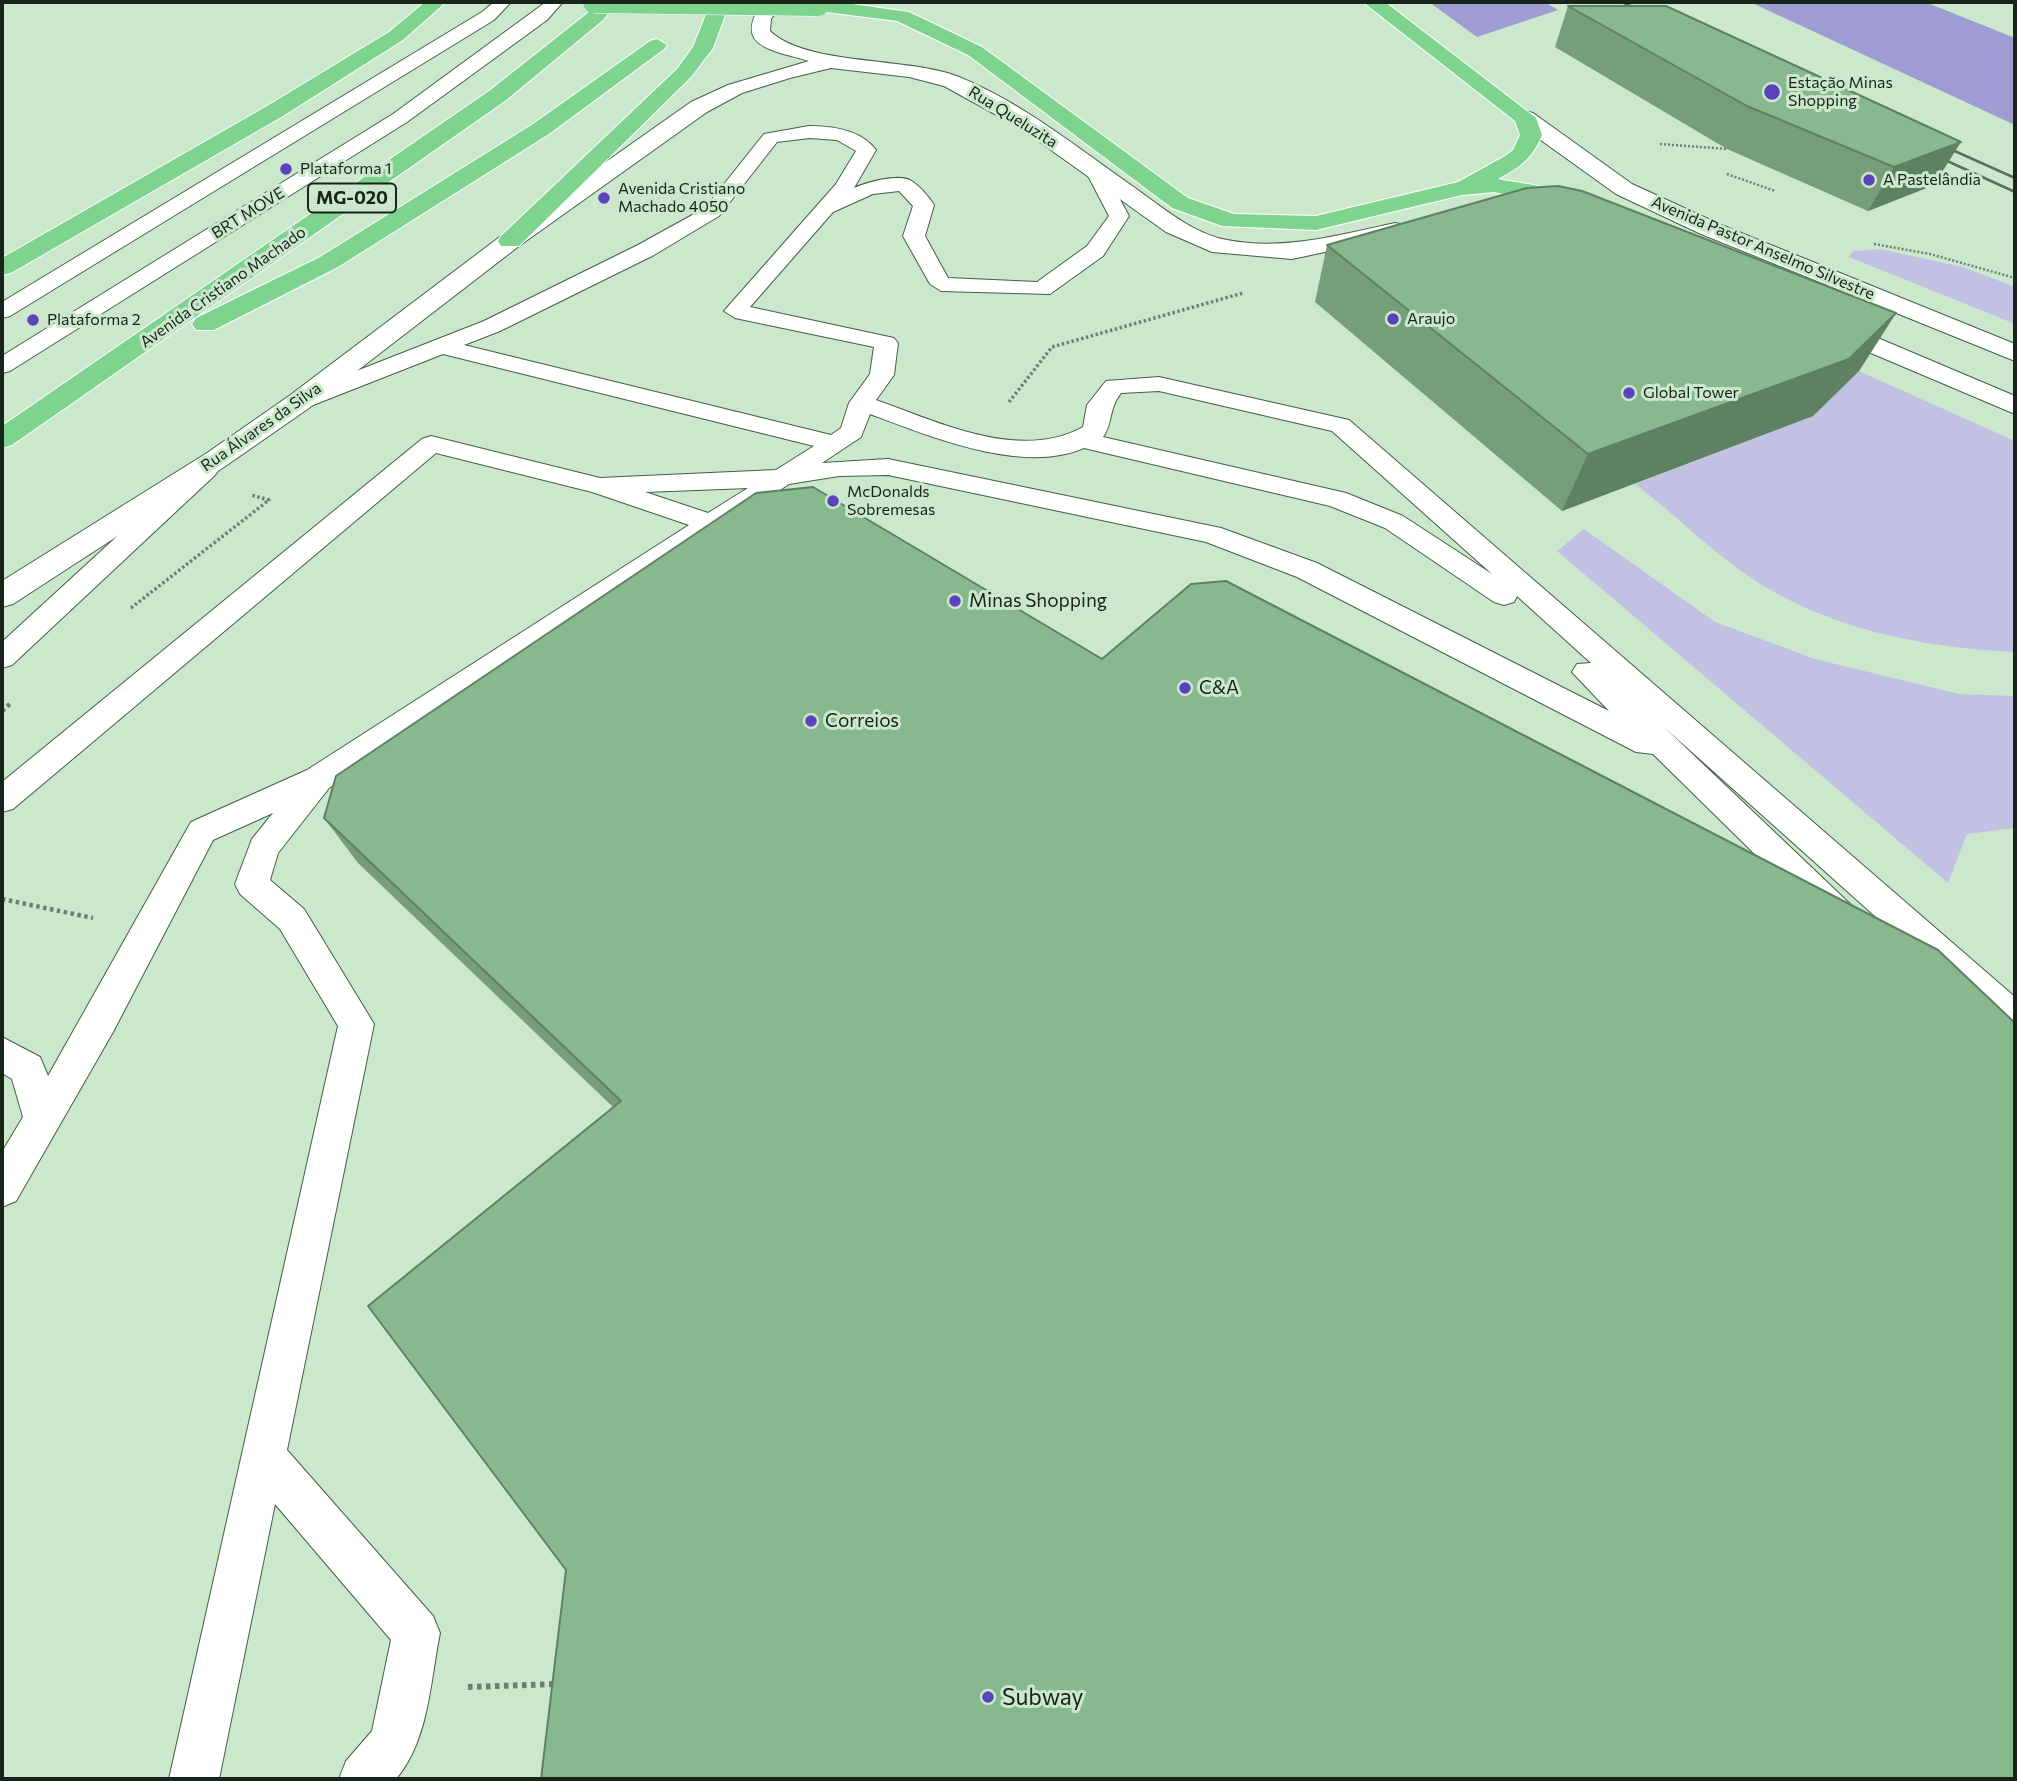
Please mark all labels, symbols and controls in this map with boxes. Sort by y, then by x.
place label: Estação Minas Shopping [1788,73,1893,111]
street label: Rua Queluzita [965,82,1061,152]
marker: Estação Minas Shopping [1762,82,1782,102]
place label: Plataforma 1 [300,159,392,179]
marker: Plataforma 1 [278,161,294,177]
place label: A Pastelândia [1883,170,1981,190]
marker: A Pastelândia [1861,172,1877,188]
place label: Avenida Cristiano Machado 4050 [618,179,745,217]
street label: BRT MOVE [208,183,288,243]
road number: MG-020 [308,183,396,212]
marker: Avenida Cristiano Machado 4050 [596,190,612,206]
street label: Avenida Pastor Anselmo Silvestre [1648,192,1878,304]
street label: Avenida Cristiano Machado [136,222,310,352]
place label: Araujo [1407,309,1455,329]
place label: Plataforma 2 [47,310,141,330]
marker: Araujo [1385,311,1401,327]
marker: Plataforma 2 [25,312,41,328]
street label: Rua Álvares da Silva [197,378,325,476]
place label: Global Tower [1643,383,1739,403]
marker: Global Tower [1621,385,1637,401]
place label: McDonalds Sobremesas [847,482,935,520]
marker: McDonalds Sobremesas [825,493,841,509]
place label: Minas Shopping [969,590,1107,612]
marker: Minas Shopping [947,593,963,609]
place label: C&A [1199,677,1239,699]
marker: C&A [1177,680,1193,696]
place label: Correios [825,710,899,732]
marker: Correios [803,713,819,729]
place label: Subway [1002,1683,1083,1711]
marker: Subway [980,1689,996,1705]

